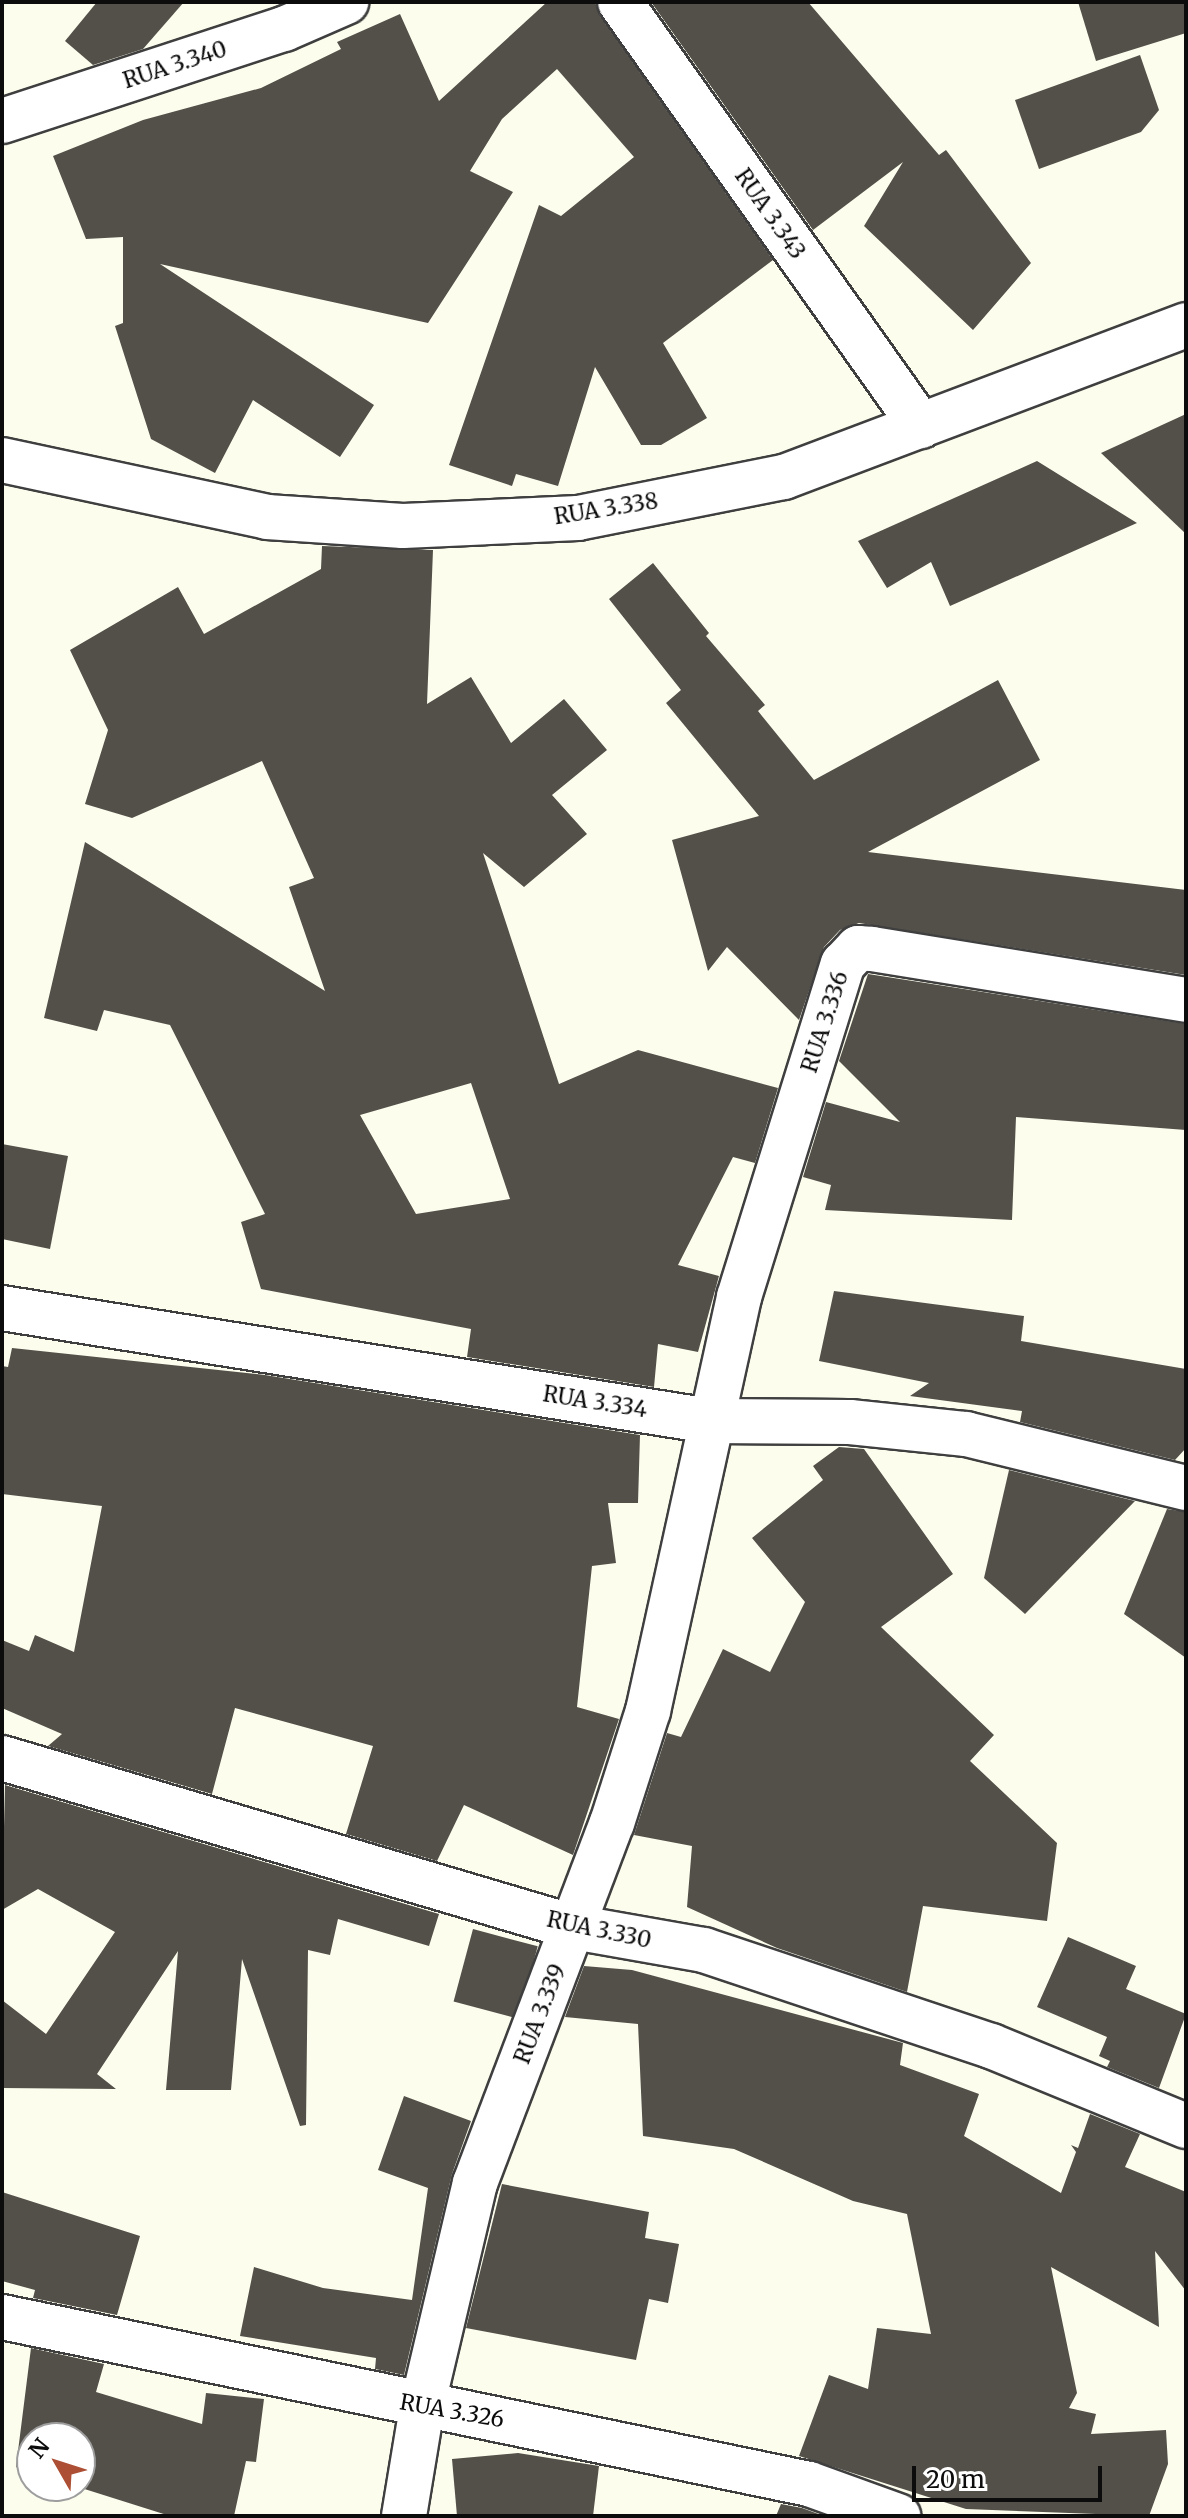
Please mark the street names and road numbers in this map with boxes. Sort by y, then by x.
street label: RUA 3.340 [120,36,230,94]
street label: RUA 3.343 [729,164,811,264]
street label: RUA 3.338 [552,488,660,530]
street label: RUA 3.336 [796,968,854,1076]
street label: RUA 3.334 [541,1381,649,1423]
street label: RUA 3.330 [544,1906,654,1954]
street label: RUA 3.339 [509,1960,571,2068]
street label: RUA 3.326 [398,2389,506,2433]

